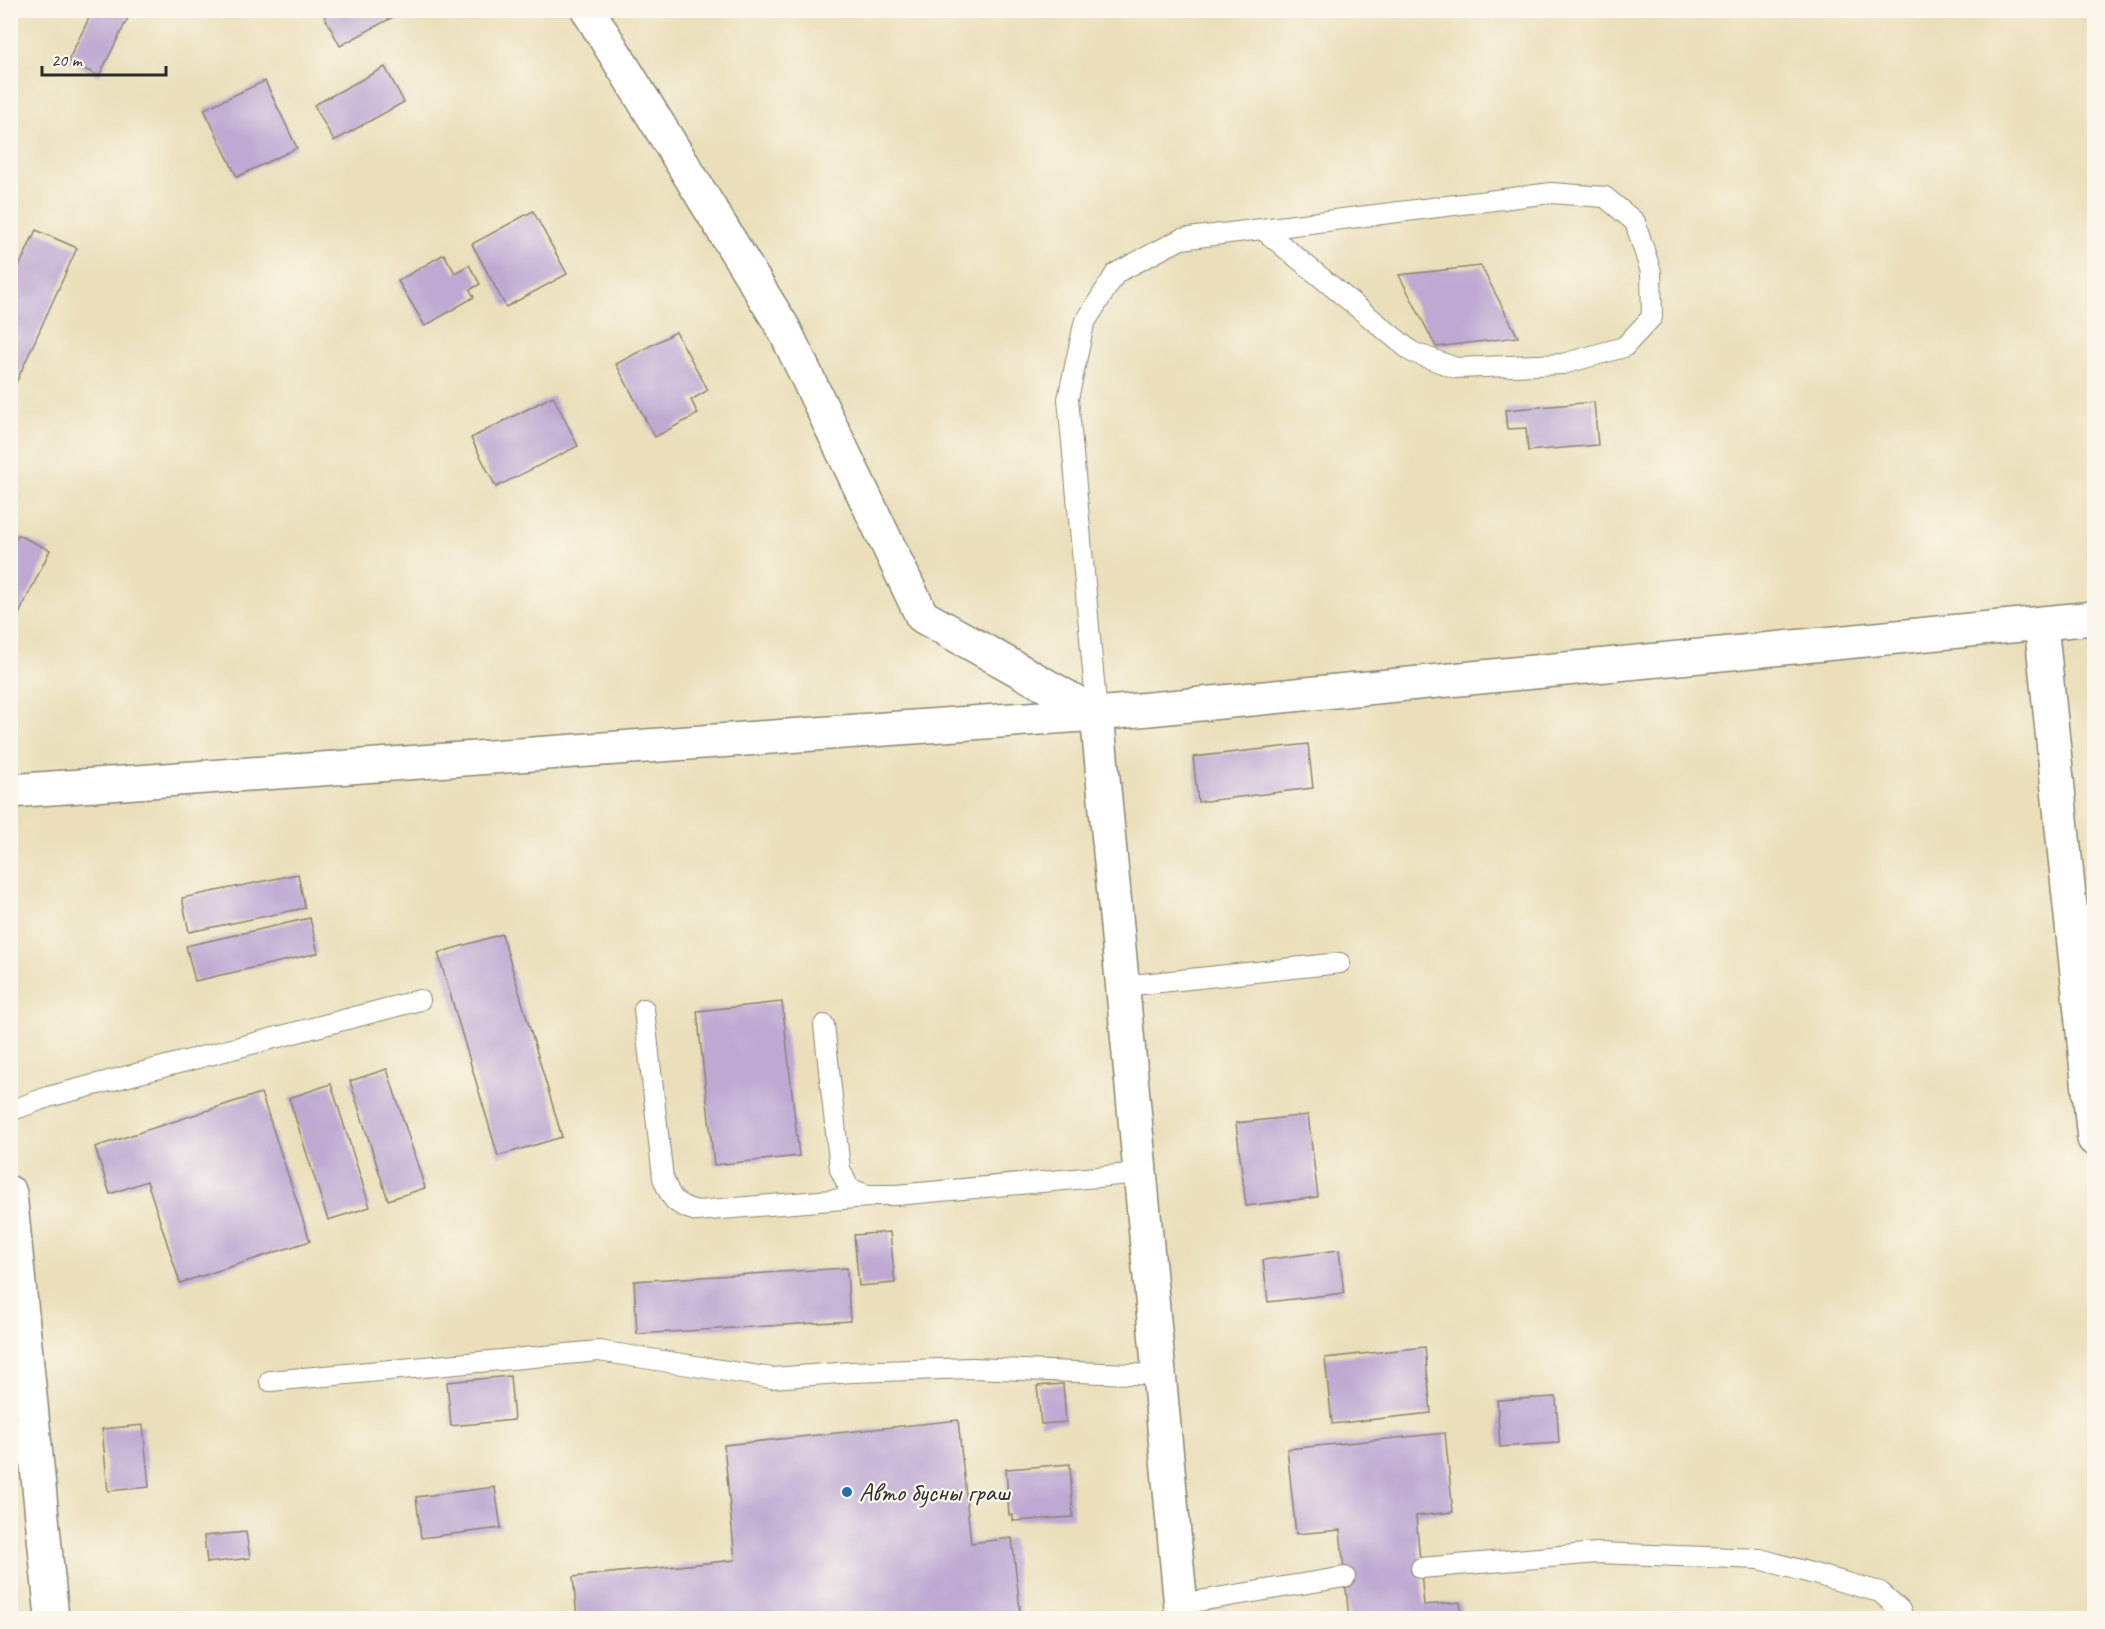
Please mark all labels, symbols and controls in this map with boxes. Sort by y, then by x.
scale bar [42,39,166,77]
text: 20 m [51,49,84,71]
place label: Авто бусны граш [859,1476,1012,1509]
marker: Авто бусны граш [840,1485,854,1499]

